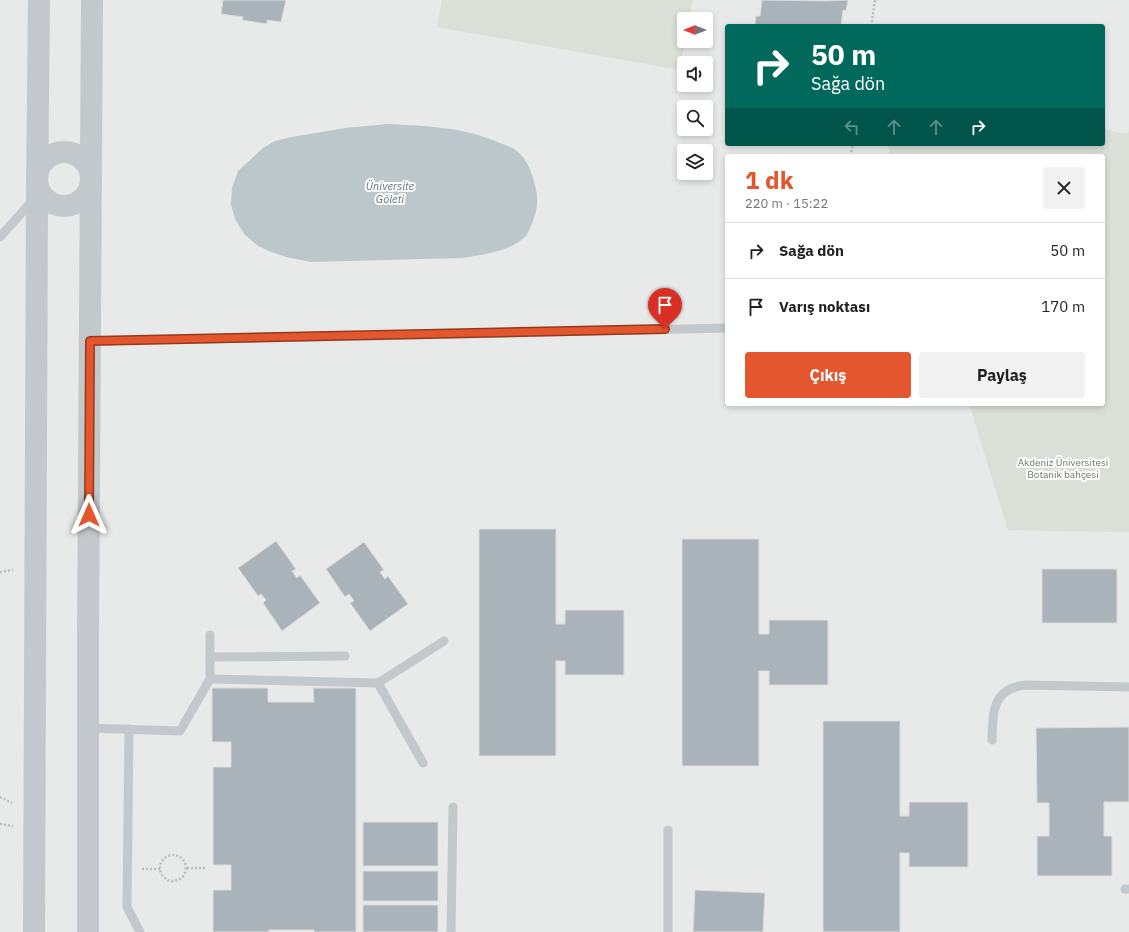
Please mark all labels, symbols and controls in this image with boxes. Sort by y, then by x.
north arrow [677,12,713,48]
map controls [677,12,713,180]
text: 50 m [811,36,876,73]
icon: right [745,40,797,92]
button: sound [677,56,713,92]
text: Sağa dön [811,72,885,95]
button: search [677,100,713,136]
icon: left [841,116,863,138]
icon: ahead [883,116,905,138]
icon: ahead [925,116,947,138]
icon: right [967,116,989,138]
button: layers [677,144,713,180]
text: 1 dk [745,164,794,196]
button: close [1043,167,1085,209]
water label: Üniversite Göleti [366,179,415,206]
text: 220 m · 15:22 [745,195,828,212]
icon: right [745,240,767,262]
text: Sağa dön [779,241,844,260]
text: 50 m [1050,241,1085,260]
pin [648,288,682,329]
icon: arrive [654,294,676,316]
icon: arrive [745,296,767,318]
text: Varış noktası [779,297,870,316]
text: 170 m [1041,297,1085,316]
button: Çıkış [745,352,911,398]
button: Paylaş [919,352,1085,398]
park label: Akdeniz Üniversitesi Botanik bahçesi [1018,456,1108,481]
position arrow [68,494,110,536]

